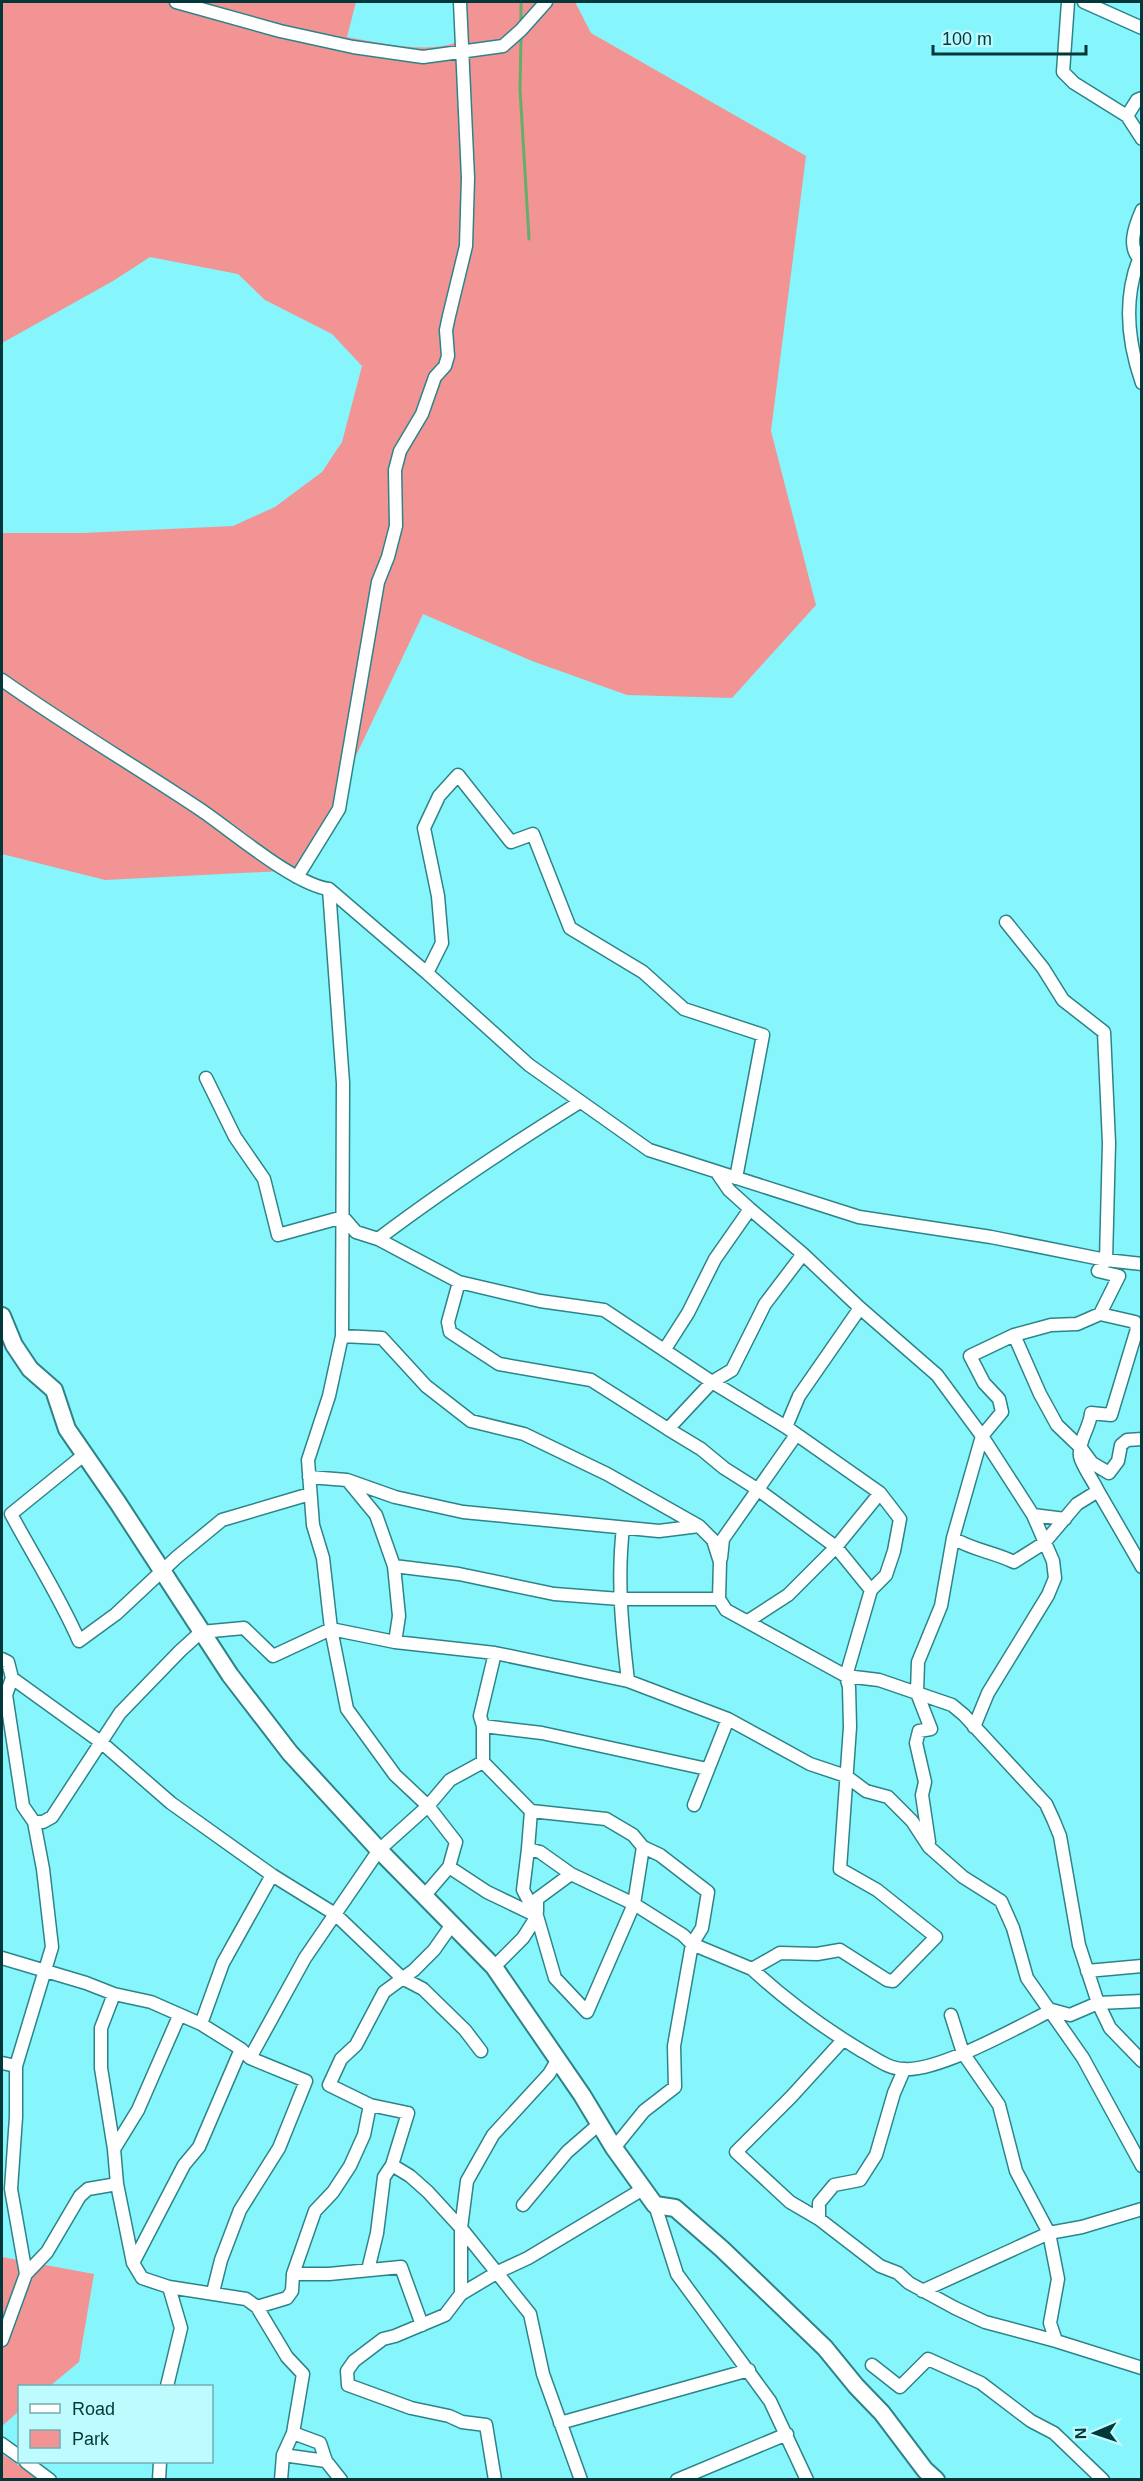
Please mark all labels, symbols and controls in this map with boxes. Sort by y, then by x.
scale bar [933,18,1086,56]
text: 100 m [942,29,992,49]
legend [18,2385,213,2463]
text: Road [72,2399,115,2419]
north arrow [1065,2403,1125,2463]
text: N [1072,2427,1089,2440]
text: Park [72,2429,110,2449]

